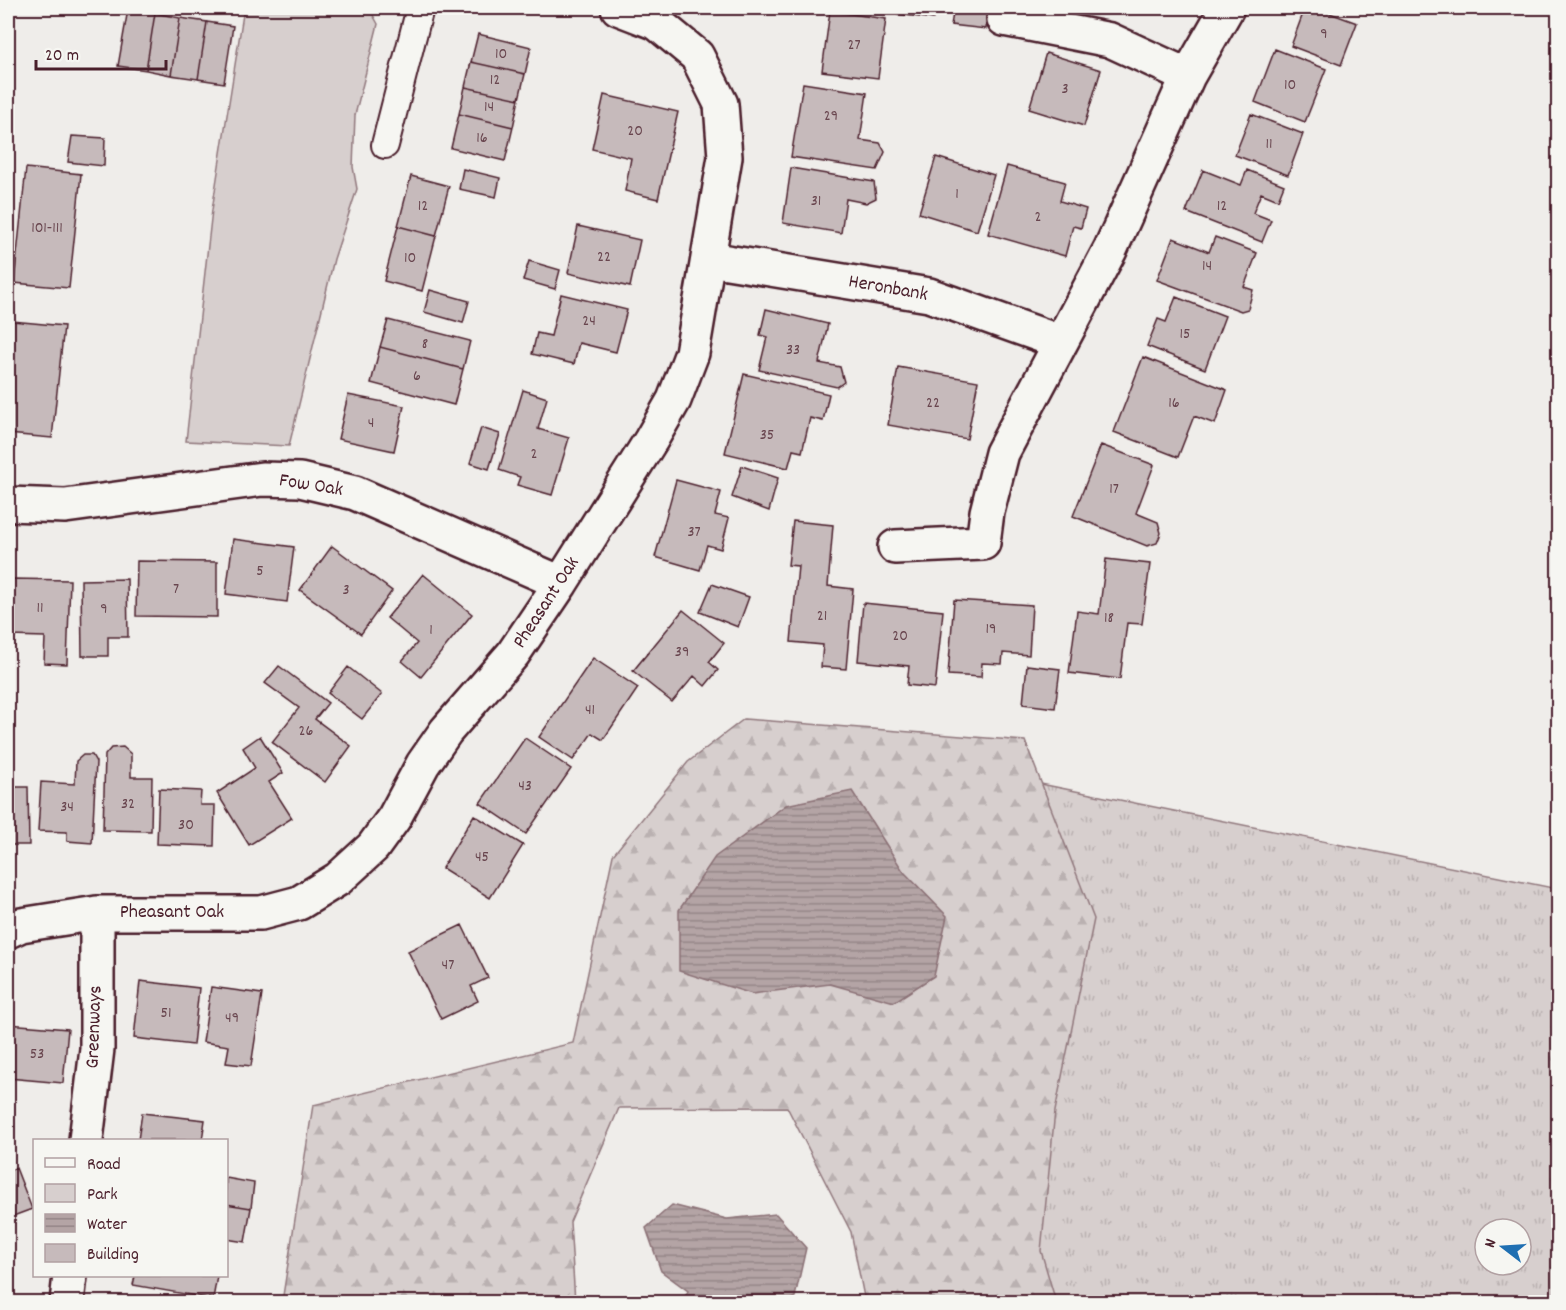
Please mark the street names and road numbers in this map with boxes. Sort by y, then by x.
street label: Heronbank [846,268,930,310]
street label: Fow Oak [277,467,345,505]
street label: Pheasant Oak [507,552,587,654]
street label: Pheasant Oak [120,899,224,927]
street label: Greenways [80,985,110,1069]

